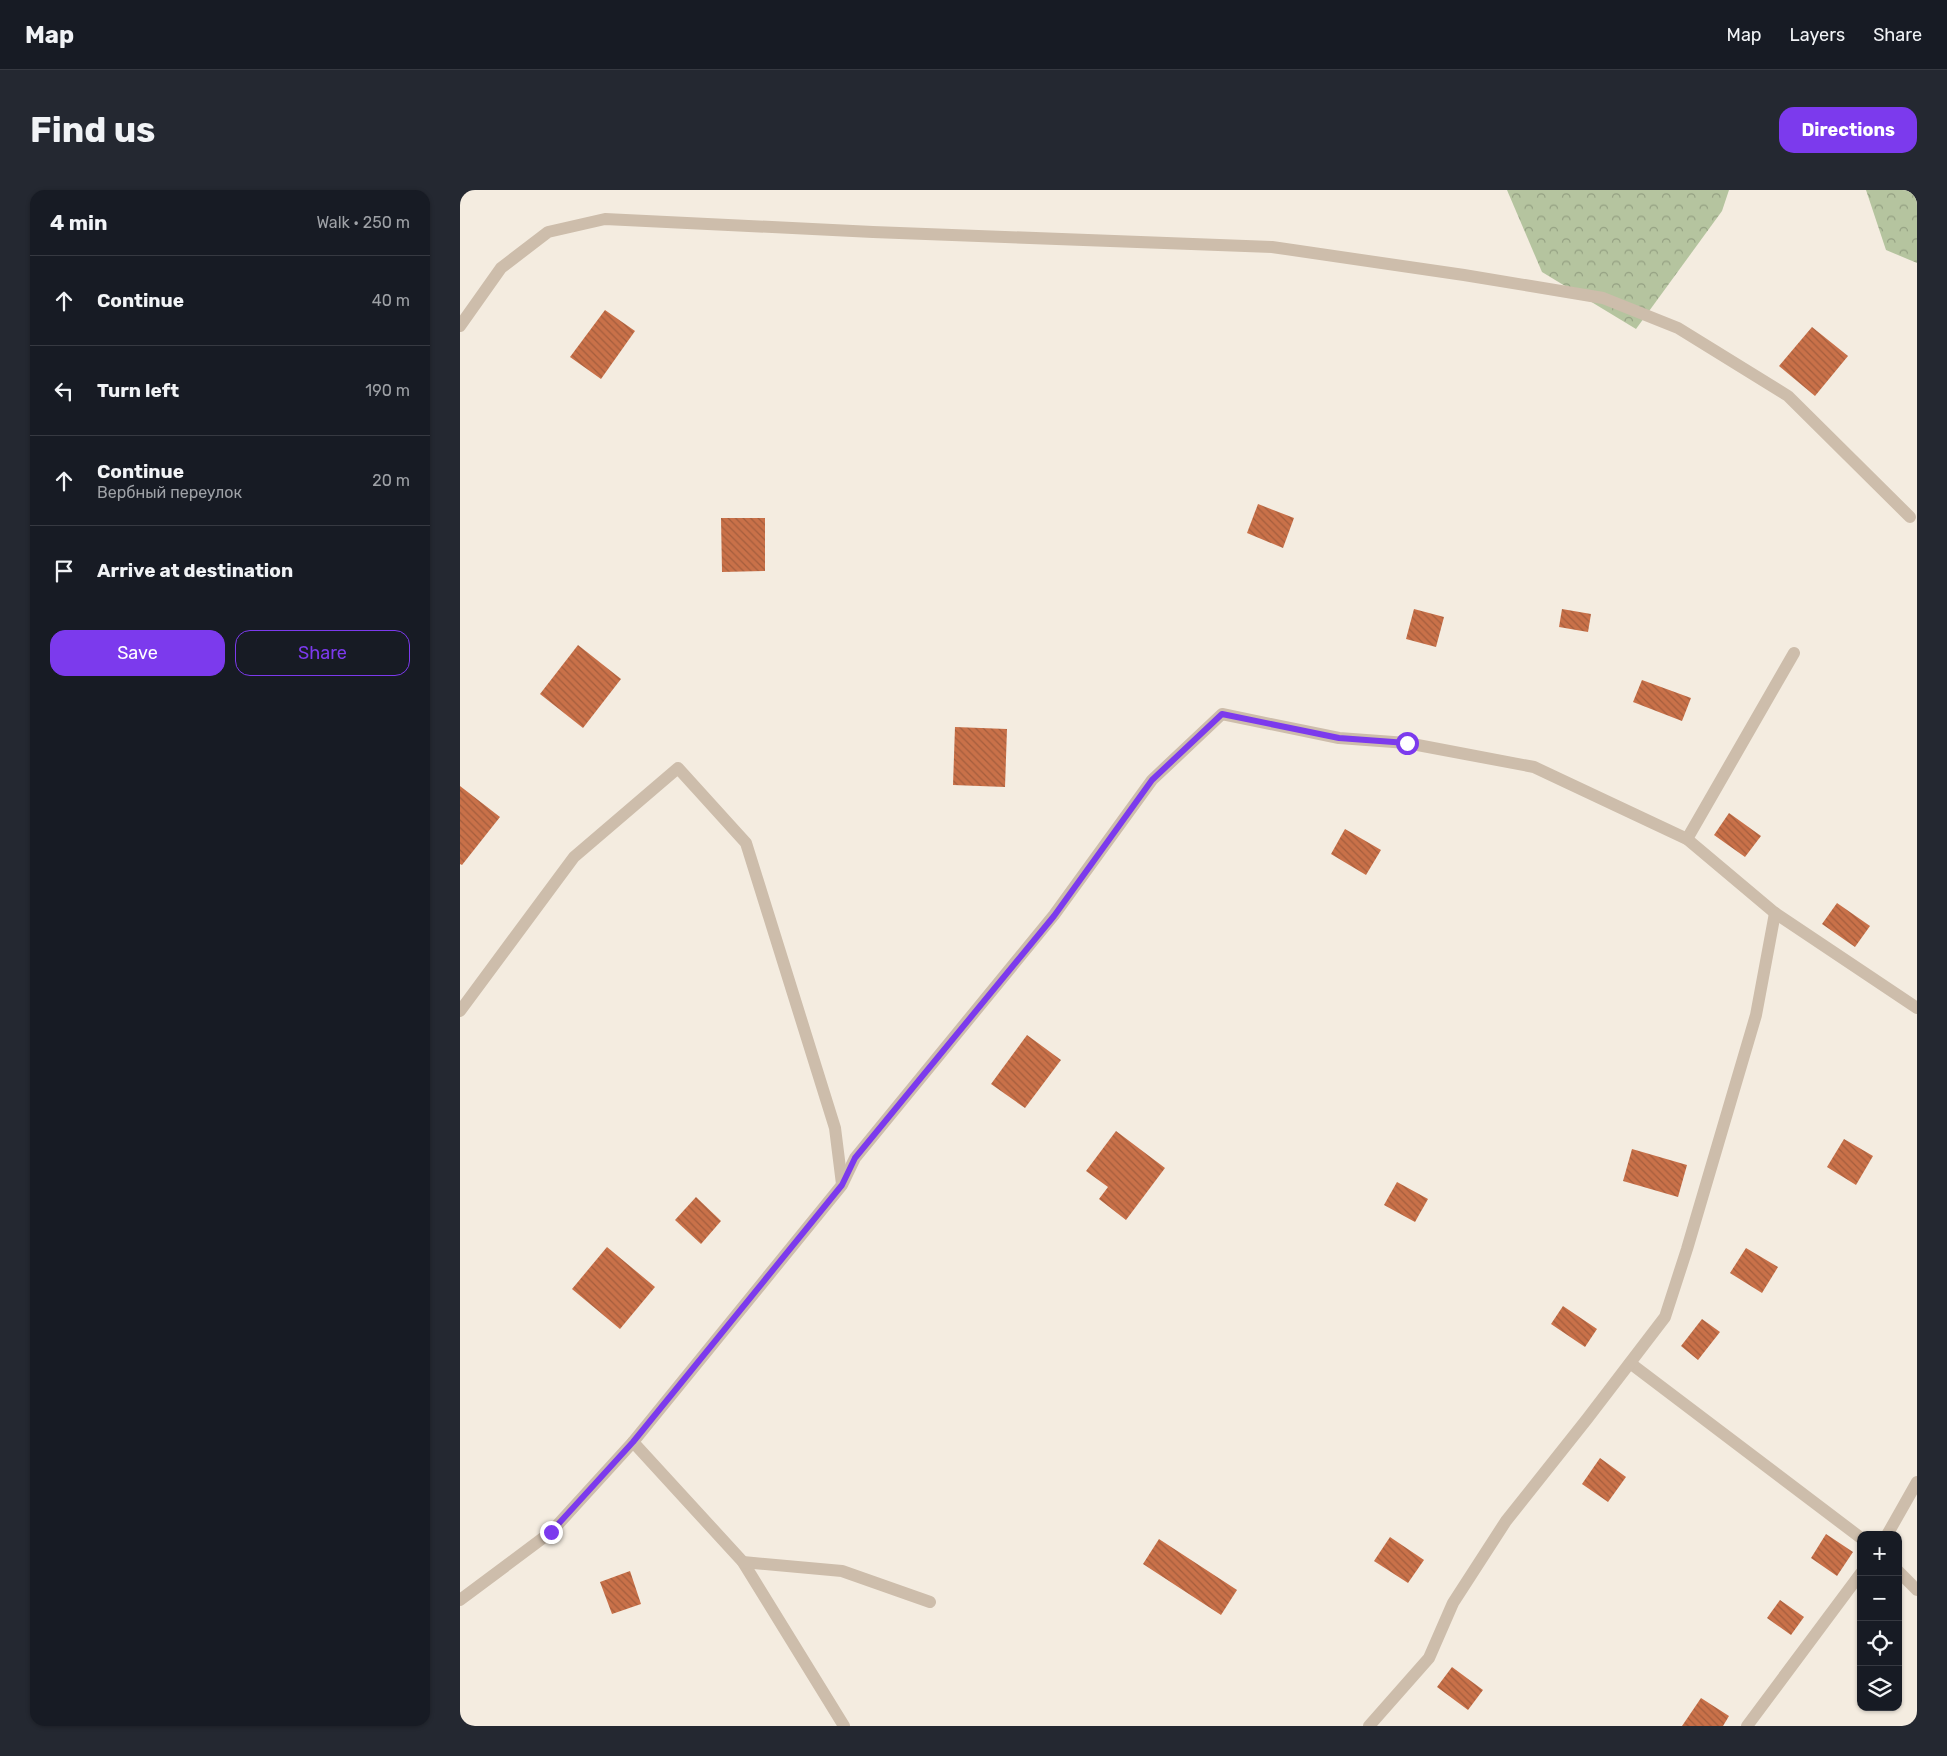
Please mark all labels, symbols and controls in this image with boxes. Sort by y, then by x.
text: Map [25,21,74,49]
text: Map [1727,24,1762,46]
text: Layers [1790,24,1845,46]
text: Share [1873,24,1922,46]
button: Directions [1779,107,1917,153]
text: Find us [30,109,155,151]
text: 4 min [50,210,108,235]
text: Walk · 250 m [316,213,410,232]
icon: ahead [50,287,78,315]
text: Continue [97,289,184,312]
text: 40 m [372,291,410,310]
icon: left [50,377,78,405]
text: Turn left [97,379,179,402]
text: 190 m [365,381,410,400]
text: Continue [97,460,184,483]
icon: ahead [50,467,78,495]
text: 20 m [372,471,410,490]
text: Вербный переулок [97,483,242,502]
icon: arrive [50,557,78,585]
text: Arrive at destination [97,559,293,582]
button: Save [50,630,225,676]
button: Share [235,630,410,676]
route start [1396,732,1419,755]
route end [540,1521,563,1544]
map controls [1857,1531,1902,1711]
button: + [1857,1531,1902,1576]
button: − [1857,1576,1902,1621]
button: locate [1857,1621,1902,1666]
button: layers [1857,1666,1902,1711]

